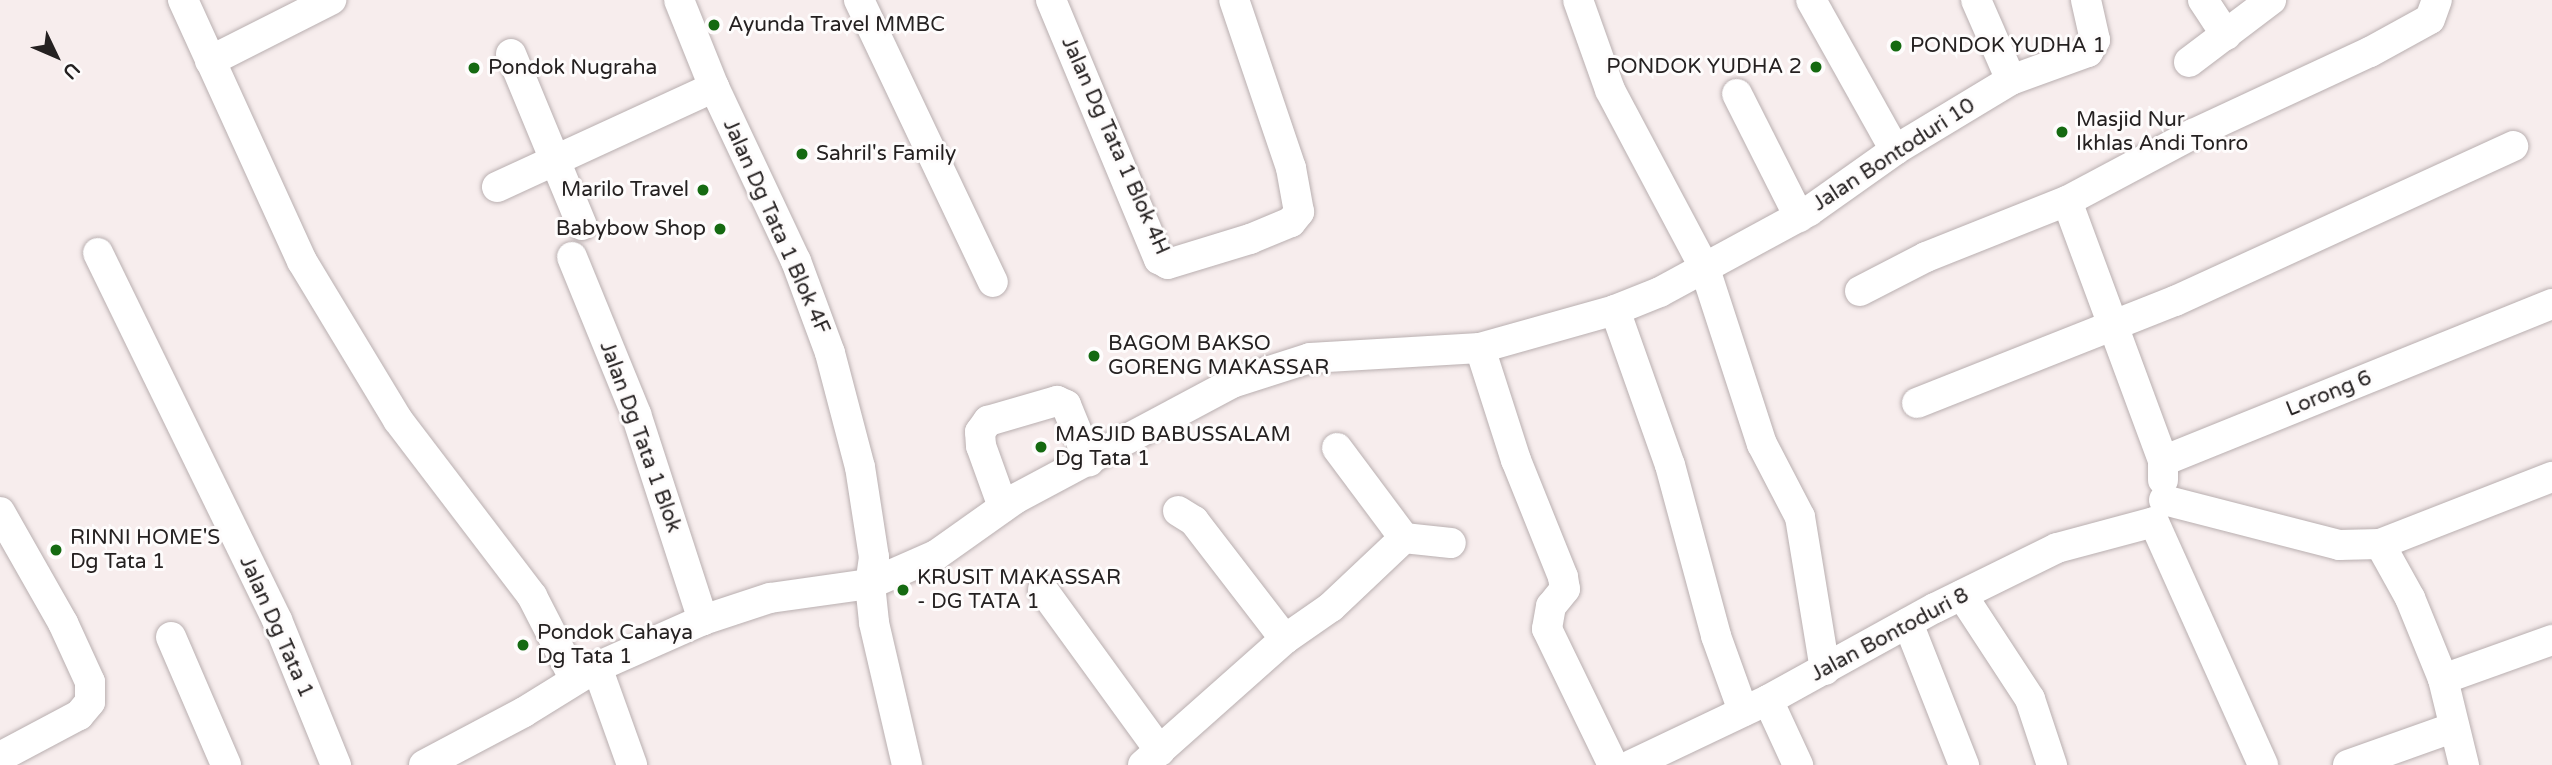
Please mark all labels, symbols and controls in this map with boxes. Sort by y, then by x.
place label: Ayunda Travel MMBC [728,12,945,38]
marker: Ayunda Travel MMBC [706,17,722,33]
north arrow [21,21,91,91]
street label: Jalan Dg Tata 1 Blok 4H [1056,33,1174,259]
place label: PONDOK YUDHA 1 [1910,33,2106,59]
marker: PONDOK YUDHA 1 [1888,38,1904,54]
place label: PONDOK YUDHA 2 [1606,54,1802,80]
place label: Pondok Nugraha [488,55,657,81]
text: U [58,58,84,83]
marker: PONDOK YUDHA 2 [1808,59,1824,75]
marker: Pondok Nugraha [466,60,482,76]
street label: Jalan Bontoduri 10 [1808,93,1980,217]
place label: Masjid Nur Ikhlas Andi Tonro [2076,107,2248,157]
street label: Jalan Dg Tata 1 Blok 4F [717,116,835,338]
marker: Masjid Nur Ikhlas Andi Tonro [2054,124,2070,140]
place label: Sahril's Family [816,141,956,167]
marker: Sahril's Family [794,146,810,162]
place label: Marilo Travel [561,177,689,203]
marker: Marilo Travel [695,182,711,198]
place label: Babybow Shop [556,216,706,242]
marker: Babybow Shop [712,221,728,237]
place label: BAGOM BAKSO GORENG MAKASSAR [1108,331,1329,381]
street label: Jalan Dg Tata 1 Blok [594,338,686,536]
marker: BAGOM BAKSO GORENG MAKASSAR [1086,348,1102,364]
street label: Lorong 6 [2283,365,2375,423]
place label: MASJID BABUSSALAM Dg Tata 1 [1055,422,1291,472]
marker: MASJID BABUSSALAM Dg Tata 1 [1033,439,1049,455]
place label: RINNI HOME'S Dg Tata 1 [70,525,220,575]
marker: RINNI HOME'S Dg Tata 1 [48,542,64,558]
street label: Jalan Dg Tata 1 [234,552,318,702]
place label: KRUSIT MAKASSAR - DG TATA 1 [917,565,1121,615]
marker: KRUSIT MAKASSAR - DG TATA 1 [895,582,911,598]
street label: Jalan Bontoduri 8 [1807,583,1973,687]
place label: Pondok Cahaya Dg Tata 1 [537,620,693,670]
marker: Pondok Cahaya Dg Tata 1 [515,637,531,653]

